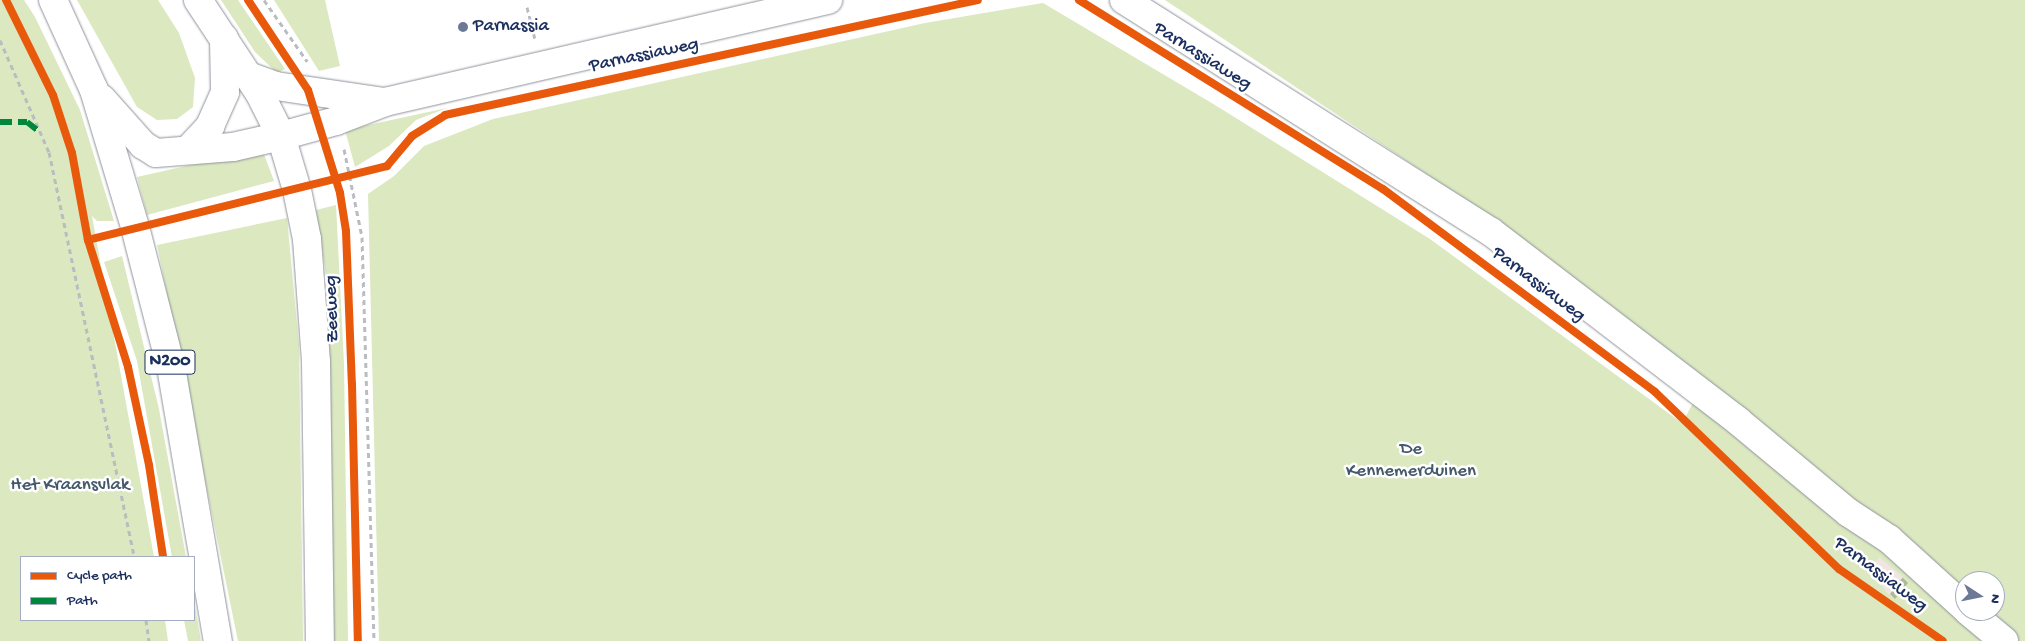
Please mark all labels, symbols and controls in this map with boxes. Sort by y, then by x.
place label: Parnassia [473,16,549,38]
street label: Parnassiaweg [1149,18,1255,96]
marker: Parnassia [457,21,469,33]
street label: Parnassiaweg [587,33,701,79]
street label: Parnassiaweg [1487,242,1589,328]
street label: Zeeweg [320,275,346,343]
road number: N200 [144,347,196,378]
park label: De Kennemerduinen [1346,439,1476,483]
park label: Het Kraansvlak [11,475,129,497]
street label: Parnassiaweg [1829,532,1931,618]
legend [20,556,195,621]
text: Cycle path [67,567,132,585]
north arrow [1955,571,2005,621]
text: Path [67,592,98,610]
text: N [1985,593,2003,605]

